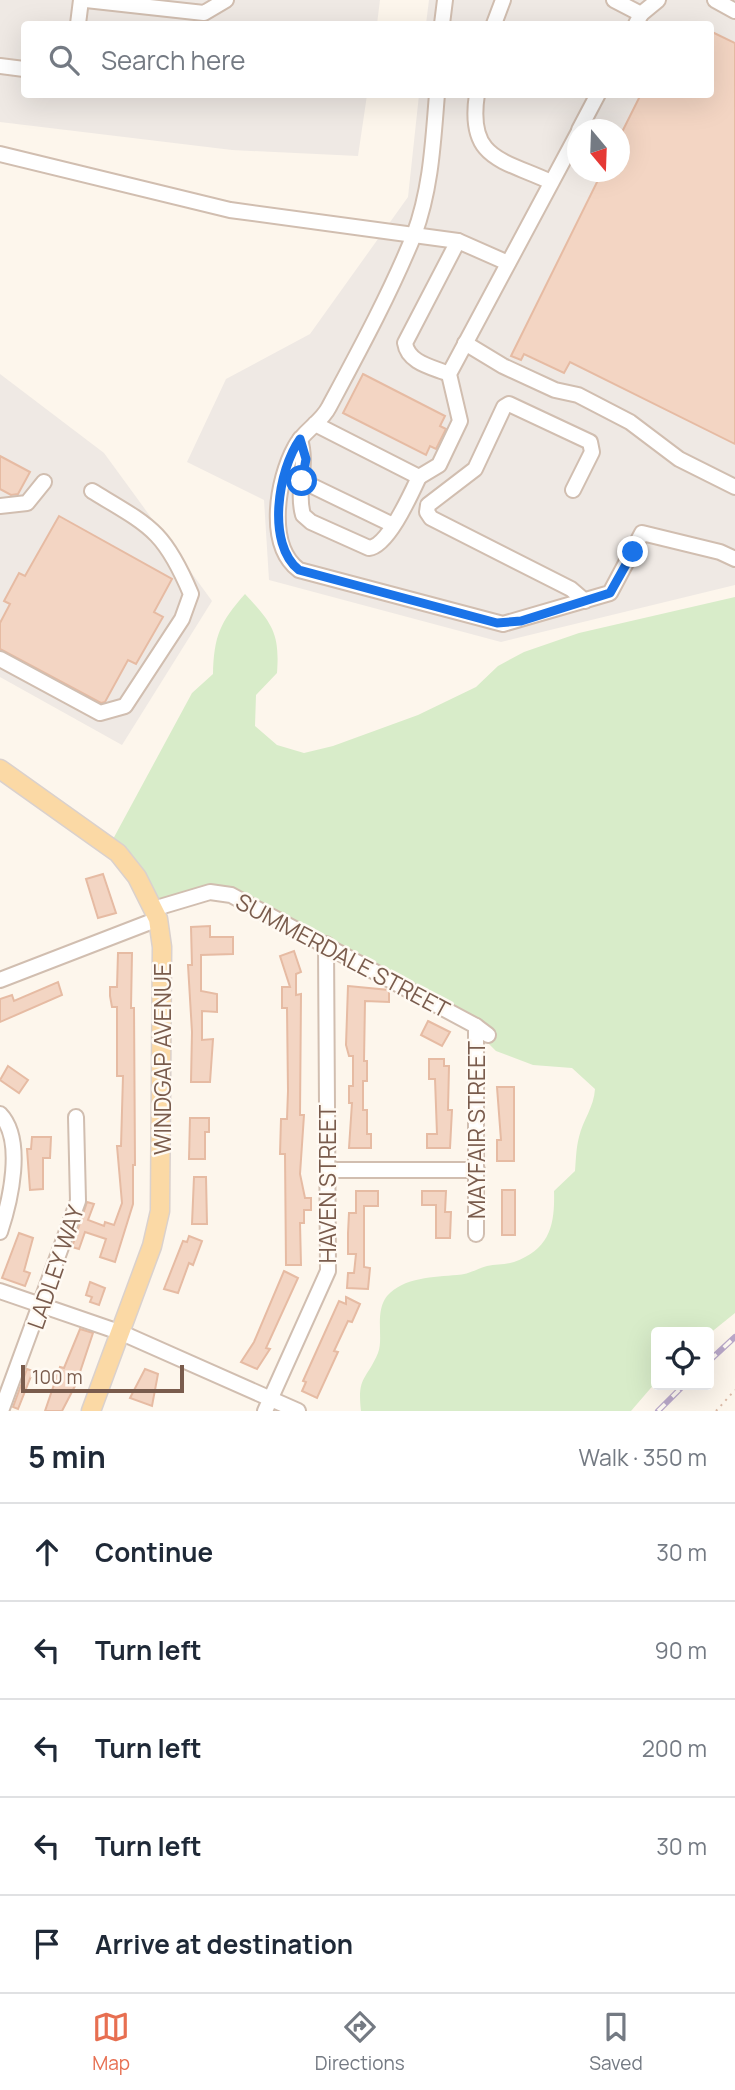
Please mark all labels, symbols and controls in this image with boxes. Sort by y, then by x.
search box [21,21,714,98]
icon: search [45,41,83,79]
text: Search here [101,42,246,78]
north arrow [567,119,630,182]
route start [286,465,317,496]
route end [617,536,648,567]
street label: SUMMERDALE STREET [230,885,456,1025]
street label: WINDGAP AVENUE [146,963,178,1155]
street label: MAYFAIR STREET [460,1041,492,1219]
street label: HAVEN STREET [311,1105,343,1263]
street label: LADLEY WAY [19,1201,91,1333]
map controls [651,1327,714,1390]
button: locate [651,1327,714,1390]
scale bar [21,1362,184,1394]
text: 100 m [32,1364,83,1390]
text: 5 min [28,1436,106,1477]
text: Walk · 350 m [578,1441,707,1473]
icon: ahead [28,1533,66,1571]
text: Continue [95,1534,213,1570]
text: 30 m [656,1536,707,1568]
icon: left [28,1631,66,1669]
text: Turn left [95,1632,202,1668]
text: 90 m [655,1634,707,1666]
icon: left [28,1729,66,1767]
text: Turn left [95,1730,202,1766]
text: 200 m [642,1732,707,1764]
icon: left [28,1827,66,1865]
text: Turn left [95,1828,202,1864]
text: 30 m [656,1830,707,1862]
icon: arrive [28,1925,66,1963]
text: Arrive at destination [95,1926,353,1962]
tab: Map [92,2008,130,2076]
tab: Directions [315,2008,405,2076]
tab: Saved [589,2008,643,2076]

